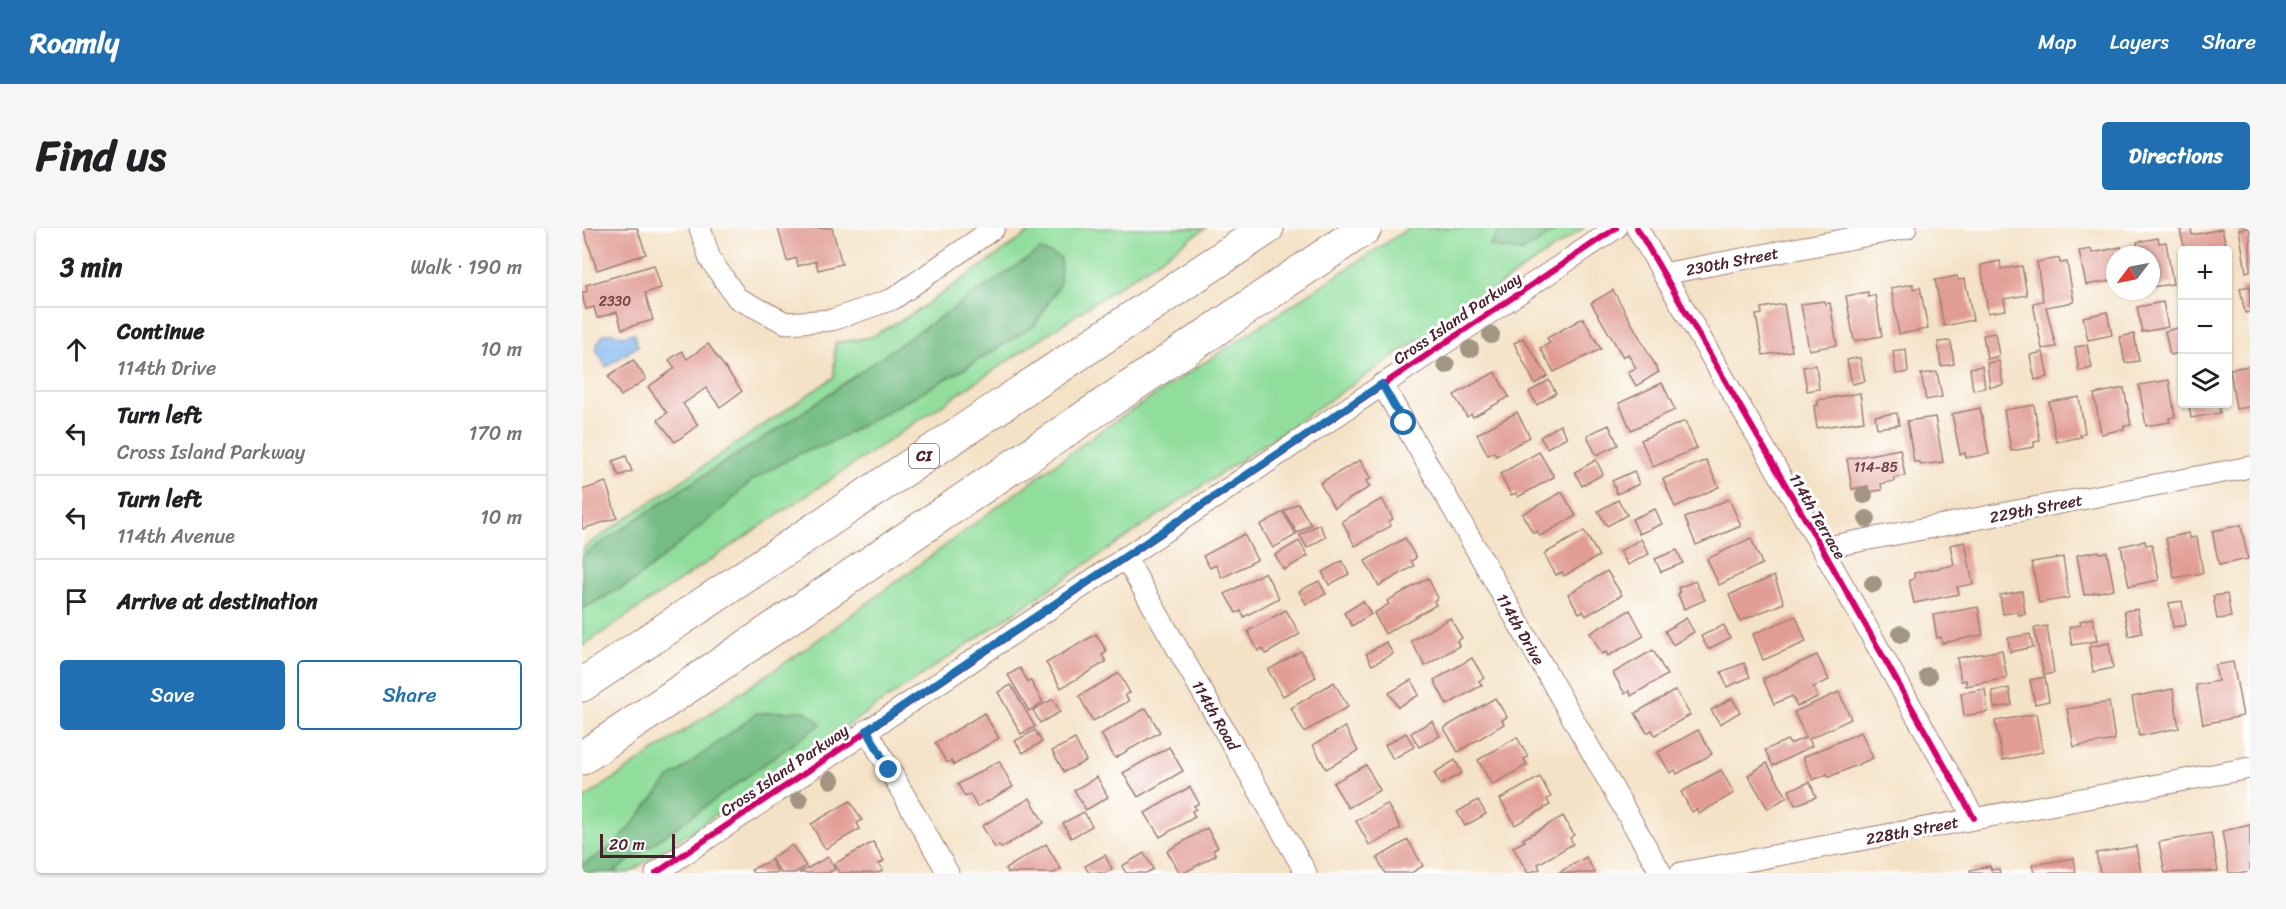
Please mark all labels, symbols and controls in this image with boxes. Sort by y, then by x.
text: Roamly [30,18,119,67]
text: Map [2038,23,2077,61]
text: Layers [2110,23,2169,61]
text: Share [2202,23,2256,61]
text: Find us [36,119,166,193]
button: Directions [2102,122,2250,190]
street label: 230th Street [1683,238,1781,285]
text: 3 min [60,244,122,290]
north arrow [2106,246,2160,300]
map controls [2178,246,2232,408]
button: + [2178,246,2232,300]
text: Walk · 190 m [410,250,522,285]
street label: Cross Island Parkway [1387,264,1528,373]
house number: 2330 [599,289,631,314]
button: − [2178,300,2232,354]
text: Continue [117,312,205,351]
text: 10 m [480,332,522,367]
icon: ahead [60,333,93,366]
text: 114th Drive [117,351,216,386]
button: layers [2178,354,2232,408]
text: Turn left [117,396,202,435]
route start [1390,409,1416,435]
text: 170 m [469,416,522,451]
icon: left [60,417,93,450]
text: Cross Island Parkway [117,435,305,470]
road number: CI [909,444,939,468]
house number: 114-85 [1854,455,1899,480]
street label: 114th Terrace [1781,468,1854,565]
text: Turn left [117,480,202,519]
street label: 229th Street [1987,485,2085,532]
text: 10 m [480,500,522,535]
icon: left [60,501,93,534]
text: 114th Avenue [117,519,235,554]
text: Arrive at destination [117,582,318,621]
icon: arrive [60,585,93,618]
street label: 114th Drive [1488,588,1553,671]
button: Save [60,660,285,730]
button: Share [297,660,522,730]
street label: 114th Road [1184,674,1248,757]
street label: Cross Island Parkway [714,716,855,825]
route end [875,756,901,782]
street label: 228th Street [1863,807,1961,854]
text: 20 m [609,830,645,859]
scale bar [600,831,675,858]

